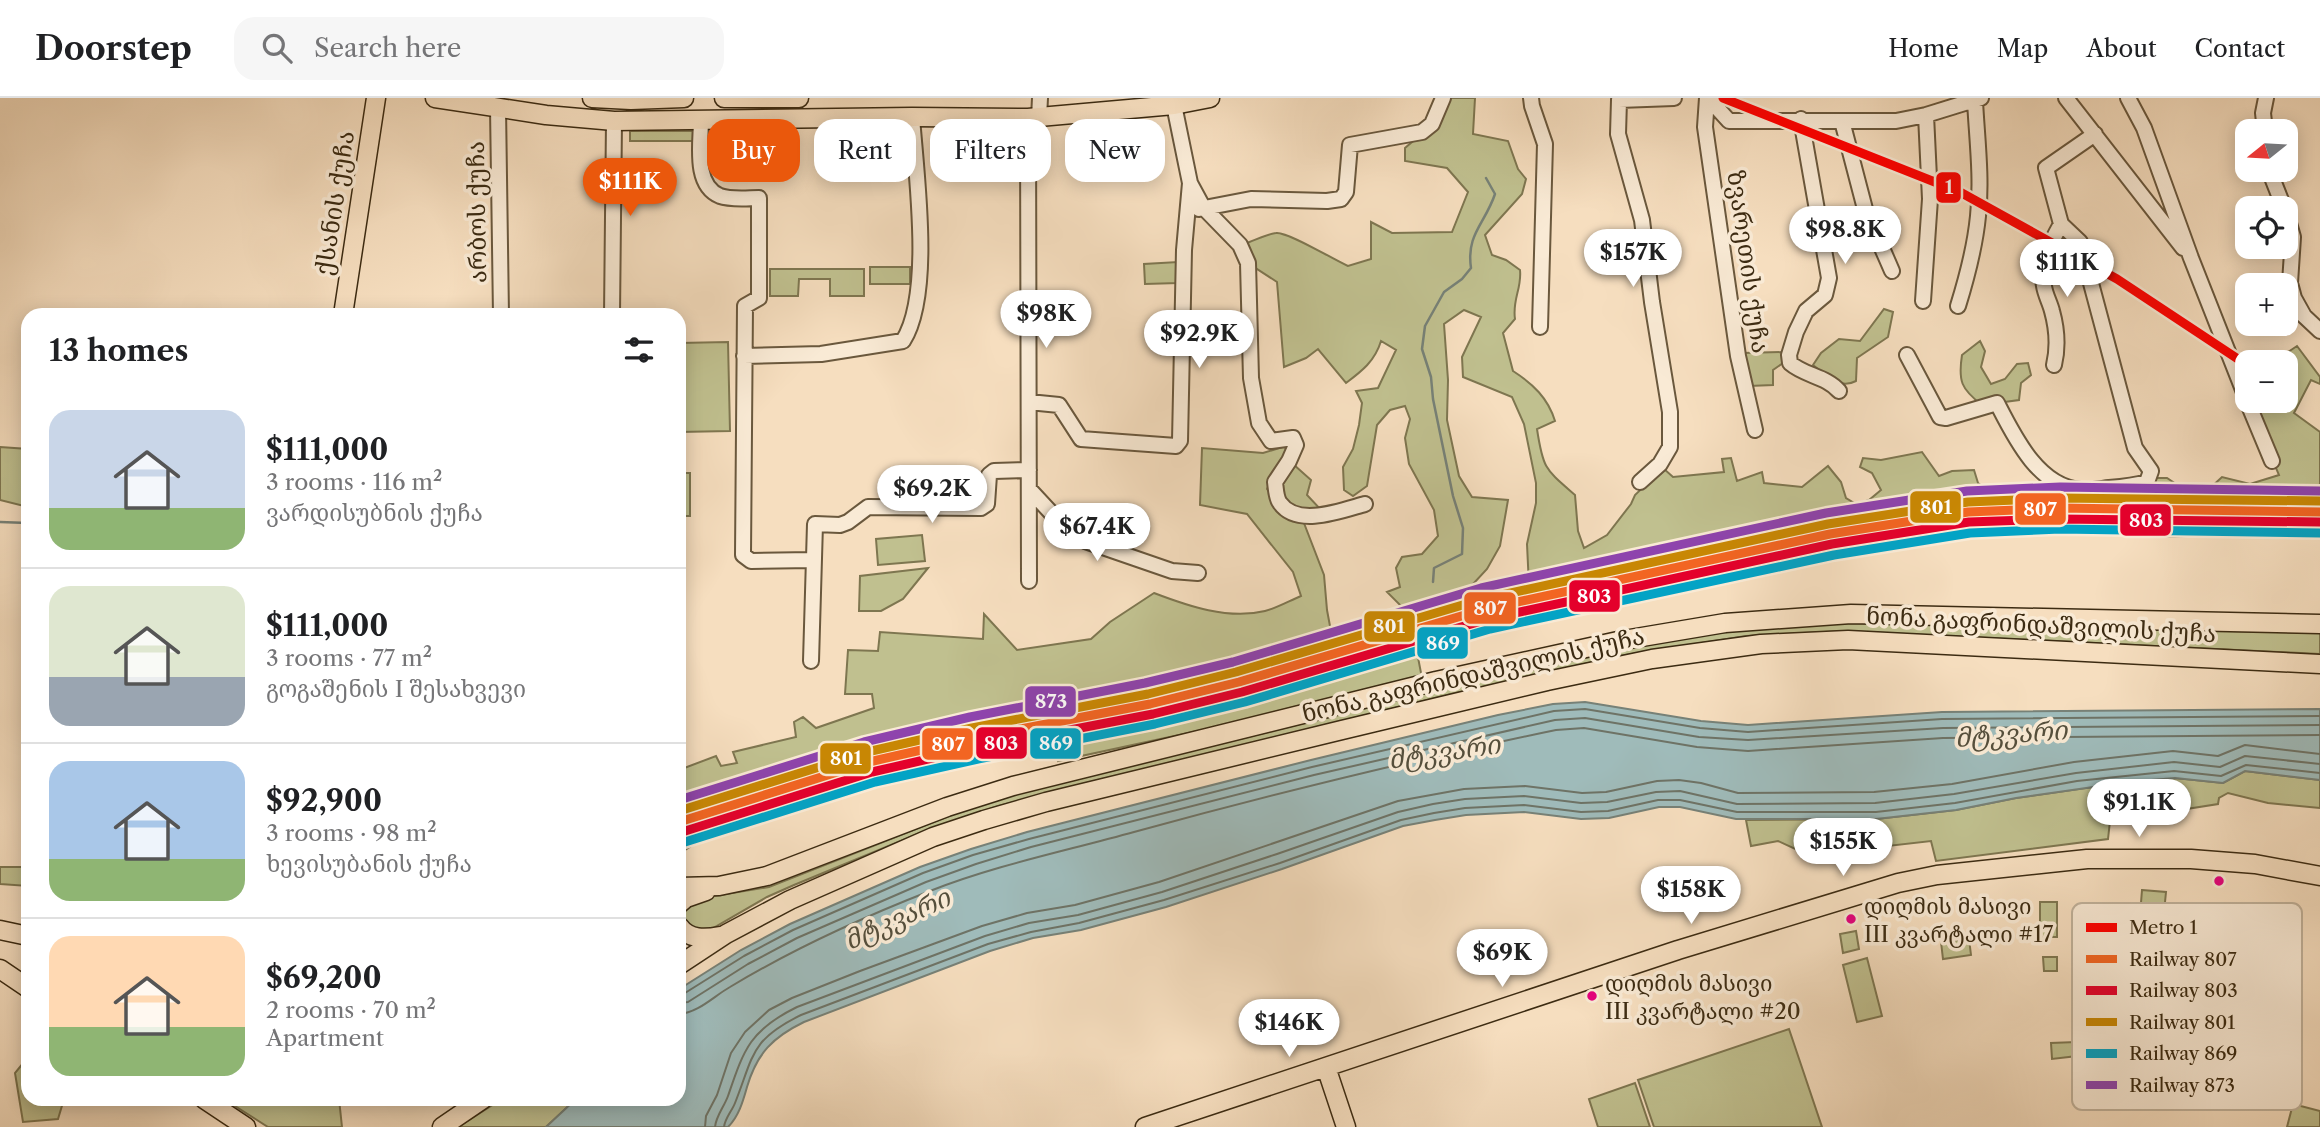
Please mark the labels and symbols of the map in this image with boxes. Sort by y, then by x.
north arrow [2235,119,2298,182]
street label: ქსანის ქუჩა [309,129,360,277]
street label: არბოს ქუჩა [461,141,492,283]
pin: $111K [581,158,679,218]
street label: ზვარეთის ქუჩა [1721,169,1776,355]
line badge: 1 [1935,171,1962,204]
text: 1 [1945,176,1954,199]
pin: $98.8K [1788,206,1902,266]
pin: $157K [1584,230,1682,289]
pin: $111K [2018,240,2116,299]
pin: $98K [1005,290,1087,350]
pin: $92.9K [1142,310,1256,370]
pin: $69.2K [875,466,989,525]
line badge: 801 [1909,490,1962,524]
line badge: 807 [2014,492,2067,526]
text: 801 [1920,496,1953,519]
text: 807 [2023,498,2057,521]
line badge: 803 [2119,503,2172,537]
pin: $67.4K [1040,504,1154,563]
text: 803 [2129,509,2163,532]
line badge: 803 [1568,579,1621,613]
text: 803 [1577,585,1611,608]
line badge: 807 [1463,591,1517,625]
text: 807 [1473,597,1507,620]
street label: ნონა გაფრინდაშვილის ქუჩა [1865,601,2217,648]
line badge: 801 [1363,610,1416,643]
text: 801 [1373,615,1406,638]
street label: ნონა გაფრინდაშვილის ქუჩა [1299,621,1647,728]
line badge: 869 [1416,626,1469,660]
text: 869 [1426,632,1460,655]
line badge: 873 [1024,685,1077,718]
text: 873 [1035,690,1067,713]
water label: მტკვარი [1954,714,2070,754]
line badge: 803 [975,726,1028,760]
line badge: 807 [921,727,974,761]
line badge: 869 [1029,727,1082,760]
water label: მტკვარი [1386,728,1503,776]
text: 803 [984,732,1018,755]
text: 869 [1039,732,1073,755]
text: 807 [931,733,965,756]
line badge: 801 [819,742,872,775]
text: 801 [830,747,863,770]
pin: $91.1K [2082,780,2196,839]
pin: $155K [1794,818,1892,878]
pin: $158K [1642,866,1740,926]
unlabelled marker [2212,874,2226,888]
water label: მტკვარი [839,881,956,957]
place label: დიღმის მასივი III კვარტალი #17 [1864,893,2053,948]
legend [2072,903,2302,1110]
marker: დიღმის მასივი III კვარტალი #17 [1844,912,1858,926]
text: Metro 1 [2129,916,2198,939]
pin: $69K [1461,930,1543,989]
text: Railway 807 [2129,948,2237,971]
place label: დიღმის მასივი III კვარტალი #20 [1605,970,1801,1025]
text: Railway 803 [2129,979,2238,1002]
marker: დიღმის მასივი III კვარტალი #20 [1585,989,1599,1003]
pin: $146K [1240,1000,1338,1059]
text: Railway 801 [2129,1011,2235,1034]
text: Railway 869 [2129,1042,2237,1065]
text: Railway 873 [2129,1074,2235,1097]

